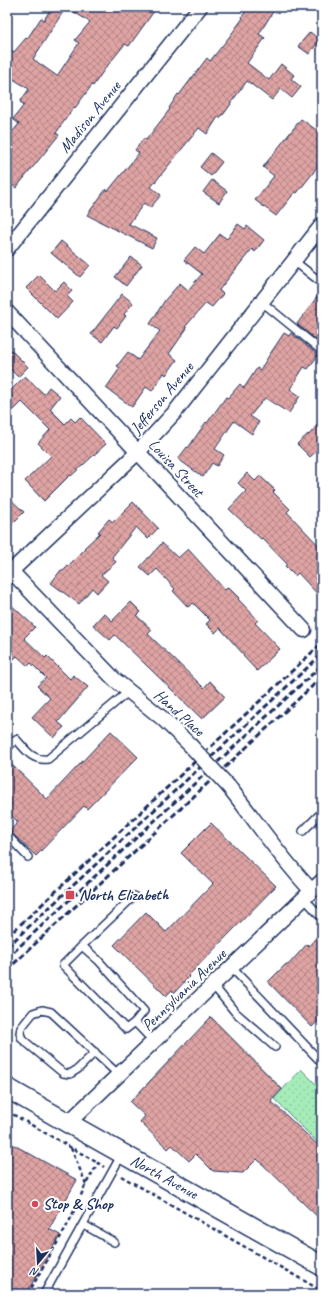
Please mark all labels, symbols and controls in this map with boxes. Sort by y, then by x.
street label: Madison Avenue [55,76,126,157]
street label: Jefferson Avenue [125,357,199,439]
street label: Louisa Street [144,435,209,502]
street label: Hand Place [150,685,210,742]
place label: North Elizabeth [79,885,169,905]
marker: North Elizabeth [64,889,76,901]
street label: Pennsylvania Avenue [137,943,232,1035]
street label: North Avenue [127,1150,203,1205]
place label: Stop & Shop [43,1194,115,1214]
marker: Stop & Shop [30,1199,40,1209]
north arrow [18,1243,58,1283]
text: N [27,1264,40,1280]

